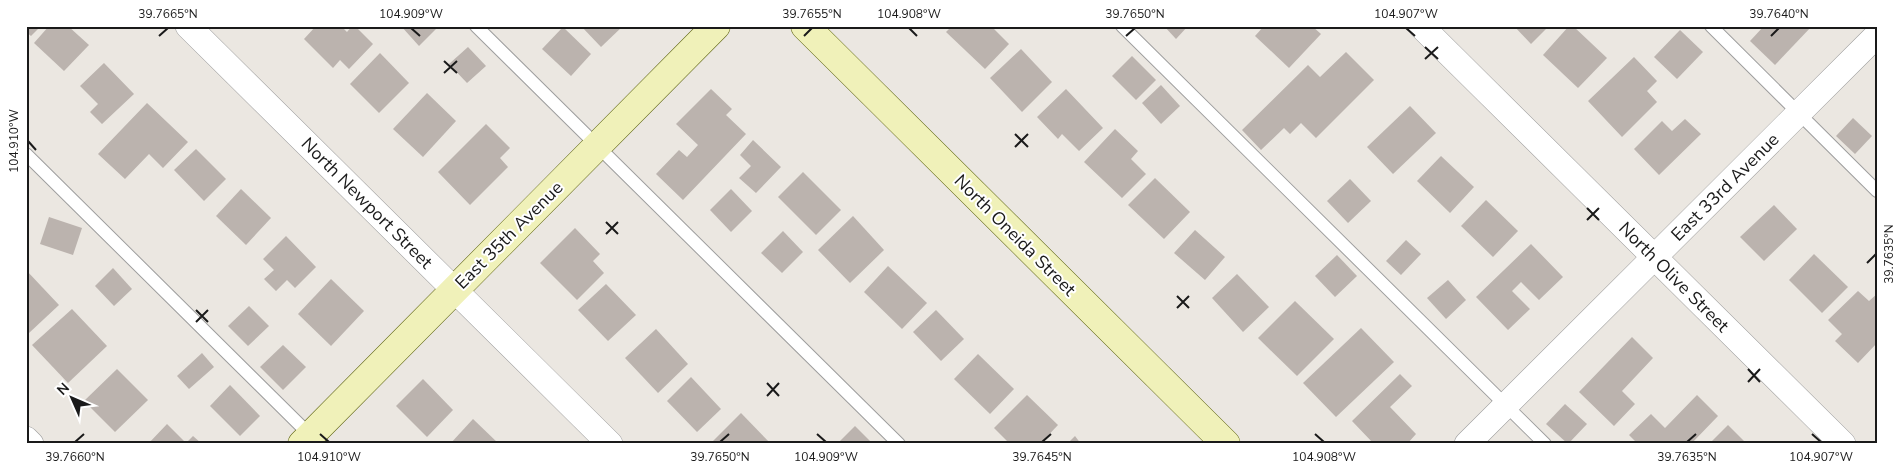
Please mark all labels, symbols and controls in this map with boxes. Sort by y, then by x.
text: 39.7665°N [138,6,198,22]
text: 104.909°W [379,6,443,22]
text: 39.7655°N [782,6,842,22]
text: 104.908°W [877,6,941,22]
text: 39.7650°N [1105,6,1165,22]
text: 104.907°W [1374,6,1438,22]
text: 39.7640°N [1749,6,1809,22]
text: 104.910°W [6,109,22,173]
street label: East 33rd Avenue [1666,128,1784,246]
street label: North Newport Street [296,132,438,274]
street label: North Oneida Street [949,169,1082,302]
street label: East 35th Avenue [450,176,568,294]
street label: North Olive Street [1613,216,1735,338]
text: 39.7635°N [1881,224,1897,284]
north arrow [48,372,98,422]
text: N [53,379,74,400]
text: 39.7660°N [45,449,105,465]
text: 104.910°W [297,449,361,465]
text: 39.7650°N [690,449,750,465]
text: 104.909°W [794,449,858,465]
text: 39.7645°N [1012,449,1072,465]
text: 104.908°W [1292,449,1356,465]
text: 39.7635°N [1657,449,1717,465]
text: 104.907°W [1789,449,1853,465]

